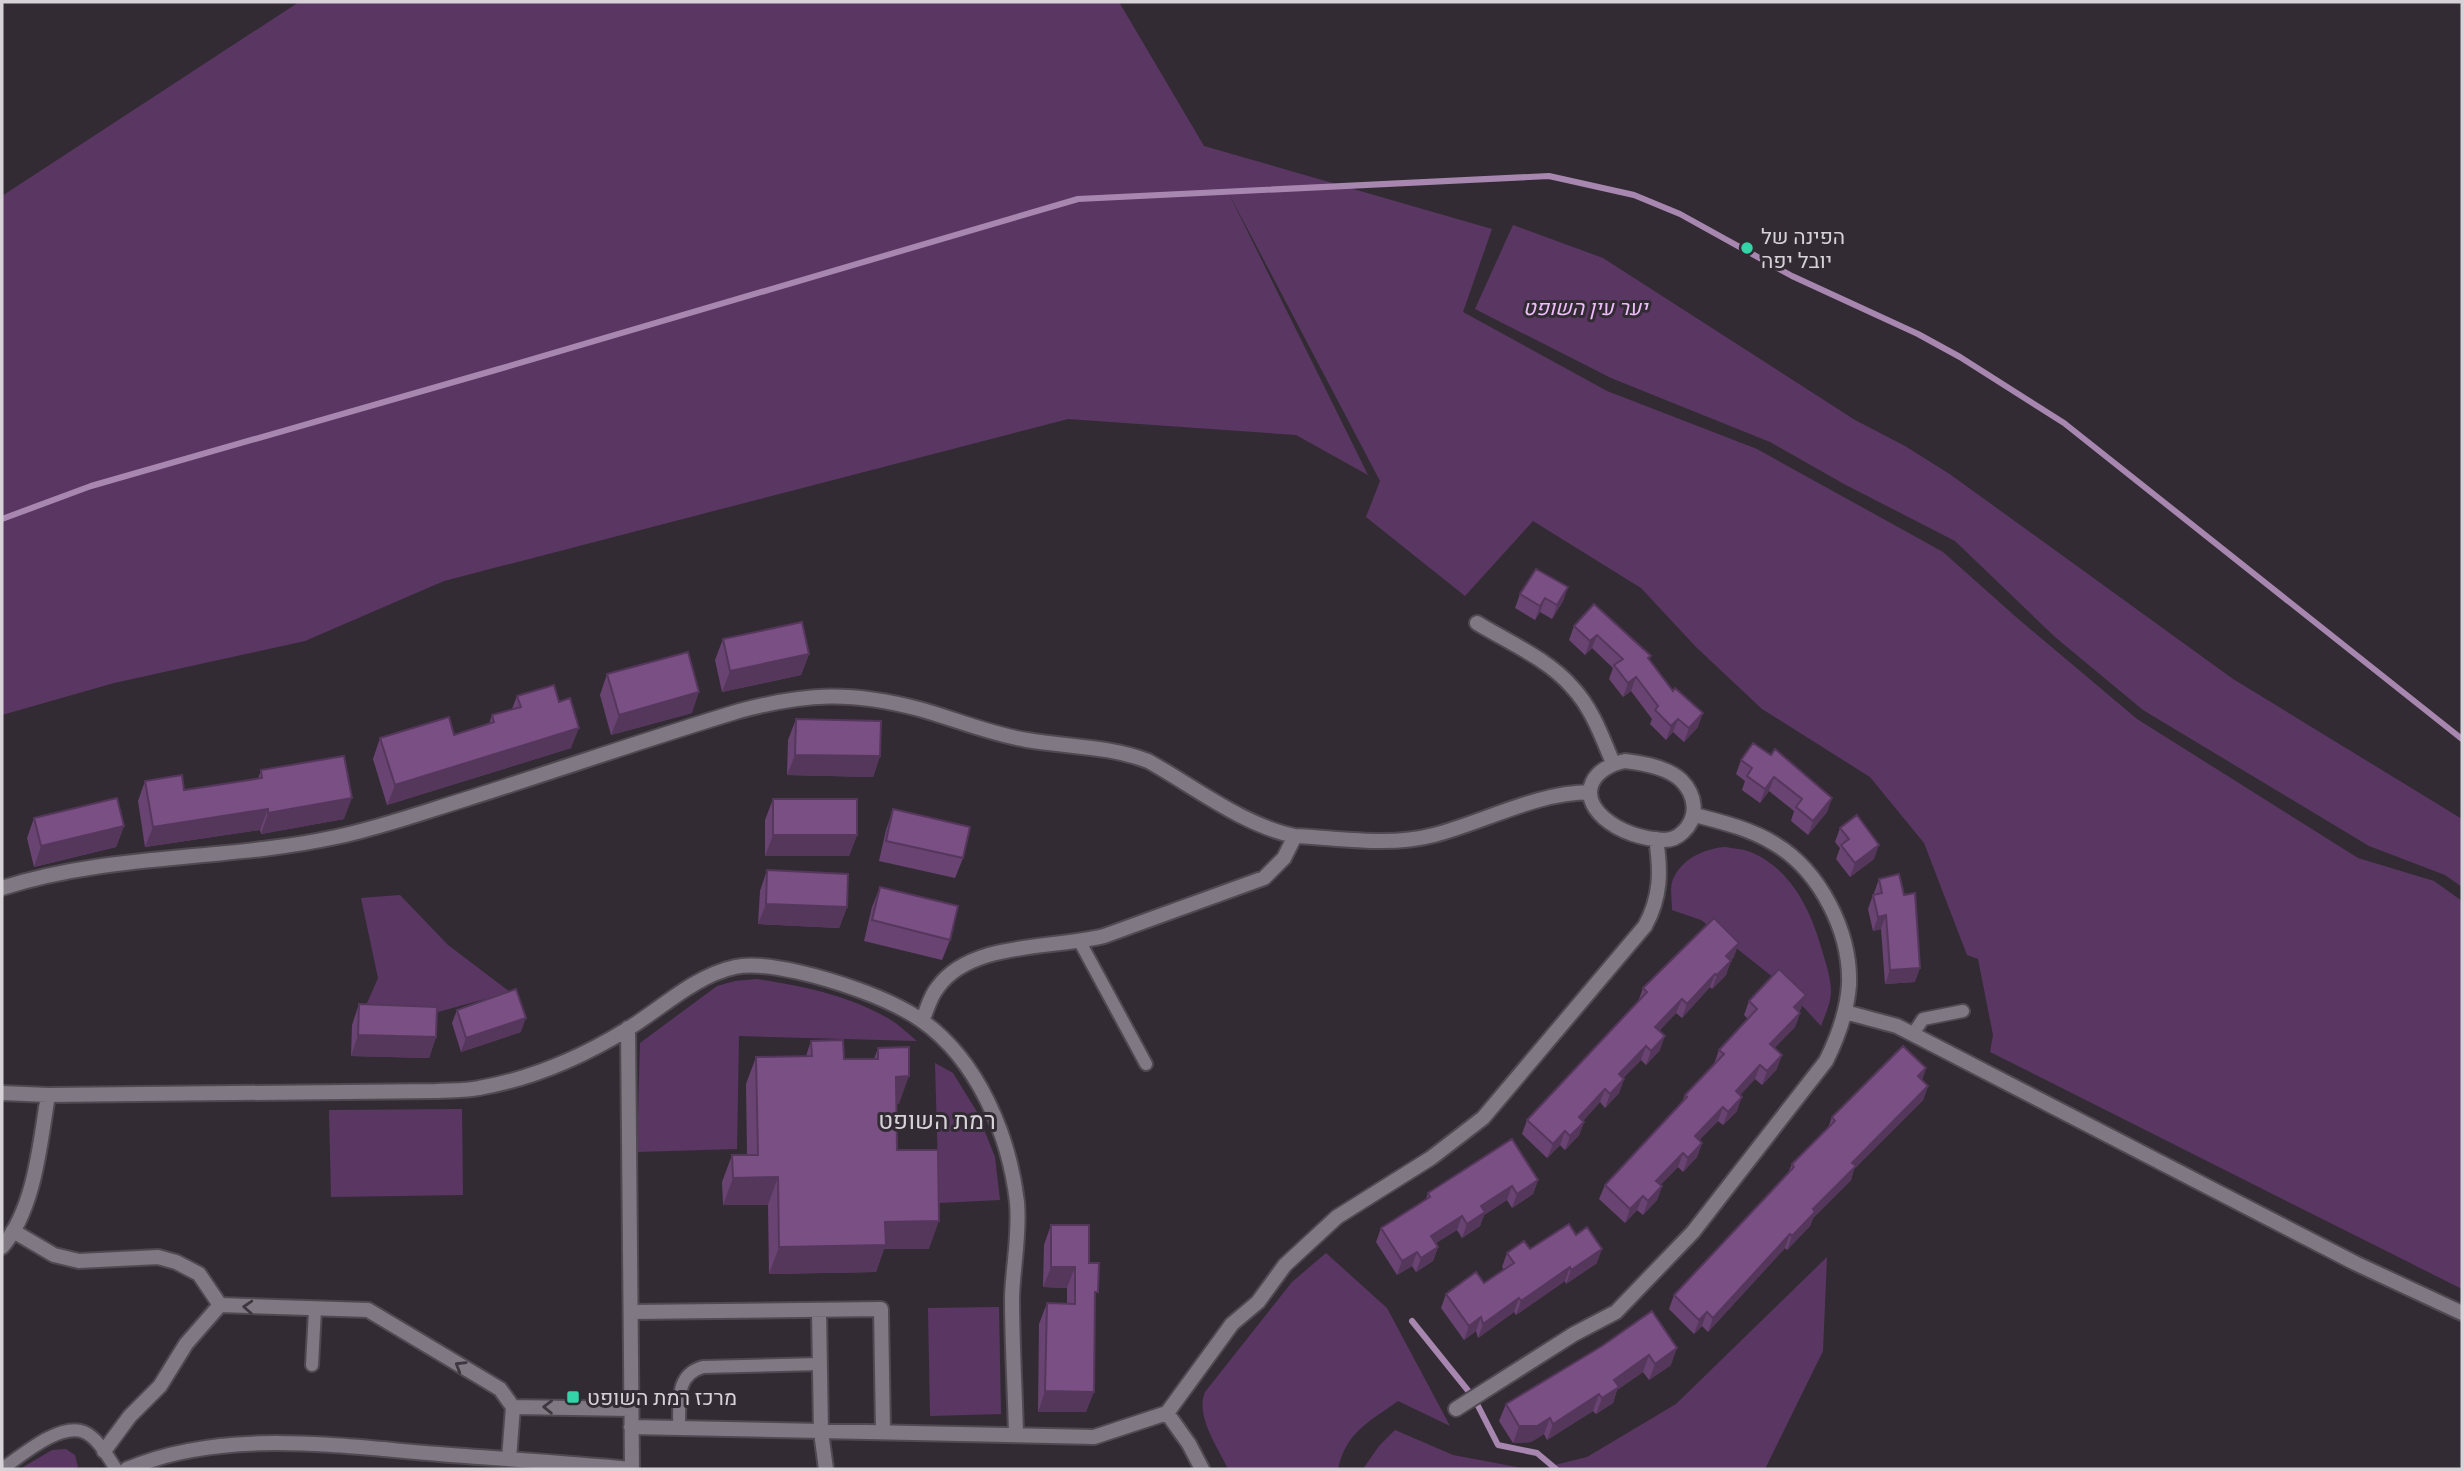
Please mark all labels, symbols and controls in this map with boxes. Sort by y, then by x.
place label: הפינה של יובל יפה [1761,222,1845,275]
marker: הפינה של יובל יפה [1739,240,1755,256]
park label: יער עין השופט [1523,293,1649,322]
district label: רמת השופט [878,1104,996,1137]
one-way arrow [242,1299,253,1314]
one-way arrow [455,1361,468,1374]
place label: מרכז רמת השופט [587,1383,737,1412]
marker: מרכז רמת השופט [565,1389,581,1405]
one-way arrow [542,1400,553,1415]

